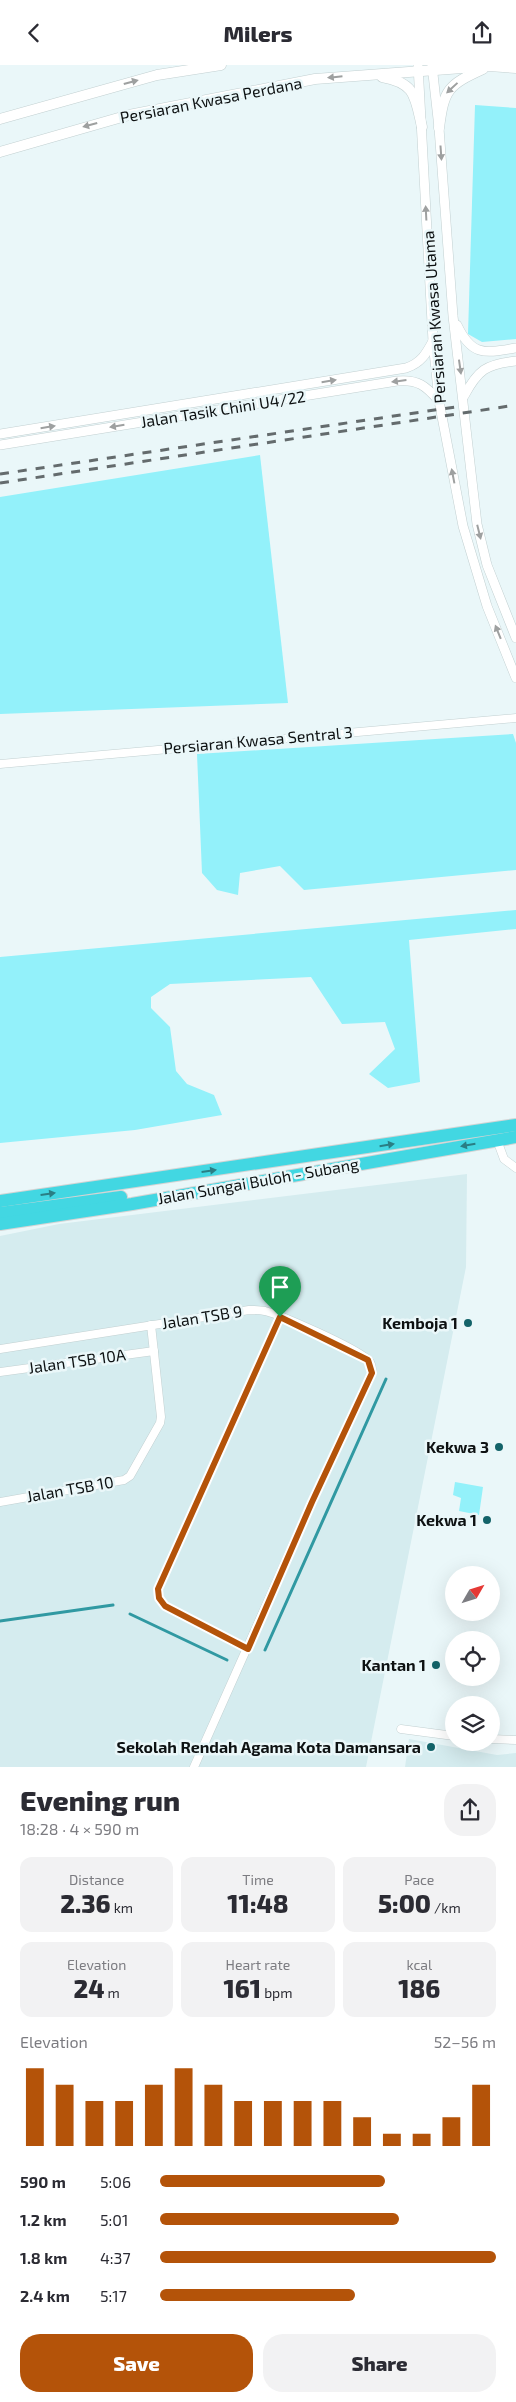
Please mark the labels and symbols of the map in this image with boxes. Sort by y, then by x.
street label: Persiaran Kwasa Perdana [118,73,304,126]
one-way arrow [327,73,343,81]
one-way arrow [124,78,139,86]
one-way arrow [446,82,458,94]
one-way arrow [83,121,98,129]
one-way arrow [437,145,445,161]
one-way arrow [422,205,430,221]
street label: Persiaran Kwasa Utama [418,230,449,404]
one-way arrow [456,359,464,375]
one-way arrow [322,377,338,385]
one-way arrow [391,377,407,385]
street label: Jalan Tasik Chini U4/22 [139,386,307,431]
one-way arrow [40,422,56,430]
one-way arrow [109,423,125,431]
one-way arrow [449,468,457,484]
one-way arrow [475,524,483,539]
one-way arrow [494,624,502,639]
street label: Persiaran Kwasa Sentral 3 [163,722,353,757]
one-way arrow [380,1141,396,1149]
one-way arrow [459,1141,475,1149]
street label: Jalan Sungai Buloh - Subang [156,1153,360,1208]
one-way arrow [201,1167,217,1175]
one-way arrow [41,1190,57,1198]
pin [259,1266,301,1317]
street label: Jalan TSB 9 [160,1301,243,1332]
place label: Kemboja 1 [382,1313,458,1332]
marker: Kemboja 1 [462,1317,474,1329]
street label: Jalan TSB 10A [27,1344,127,1377]
place label: Kekwa 3 [426,1437,489,1456]
marker: Kekwa 3 [493,1441,505,1453]
street label: Jalan TSB 10 [25,1472,115,1506]
place label: Kekwa 1 [416,1510,477,1529]
marker: Kekwa 1 [481,1514,493,1526]
north arrow [445,1566,500,1621]
place label: Kantan 1 [361,1655,426,1674]
marker: Kantan 1 [430,1659,442,1671]
place label: Sekolah Rendah Agama Kota Damansara [117,1737,421,1756]
marker: Sekolah Rendah Agama Kota Damansara [425,1741,437,1753]

